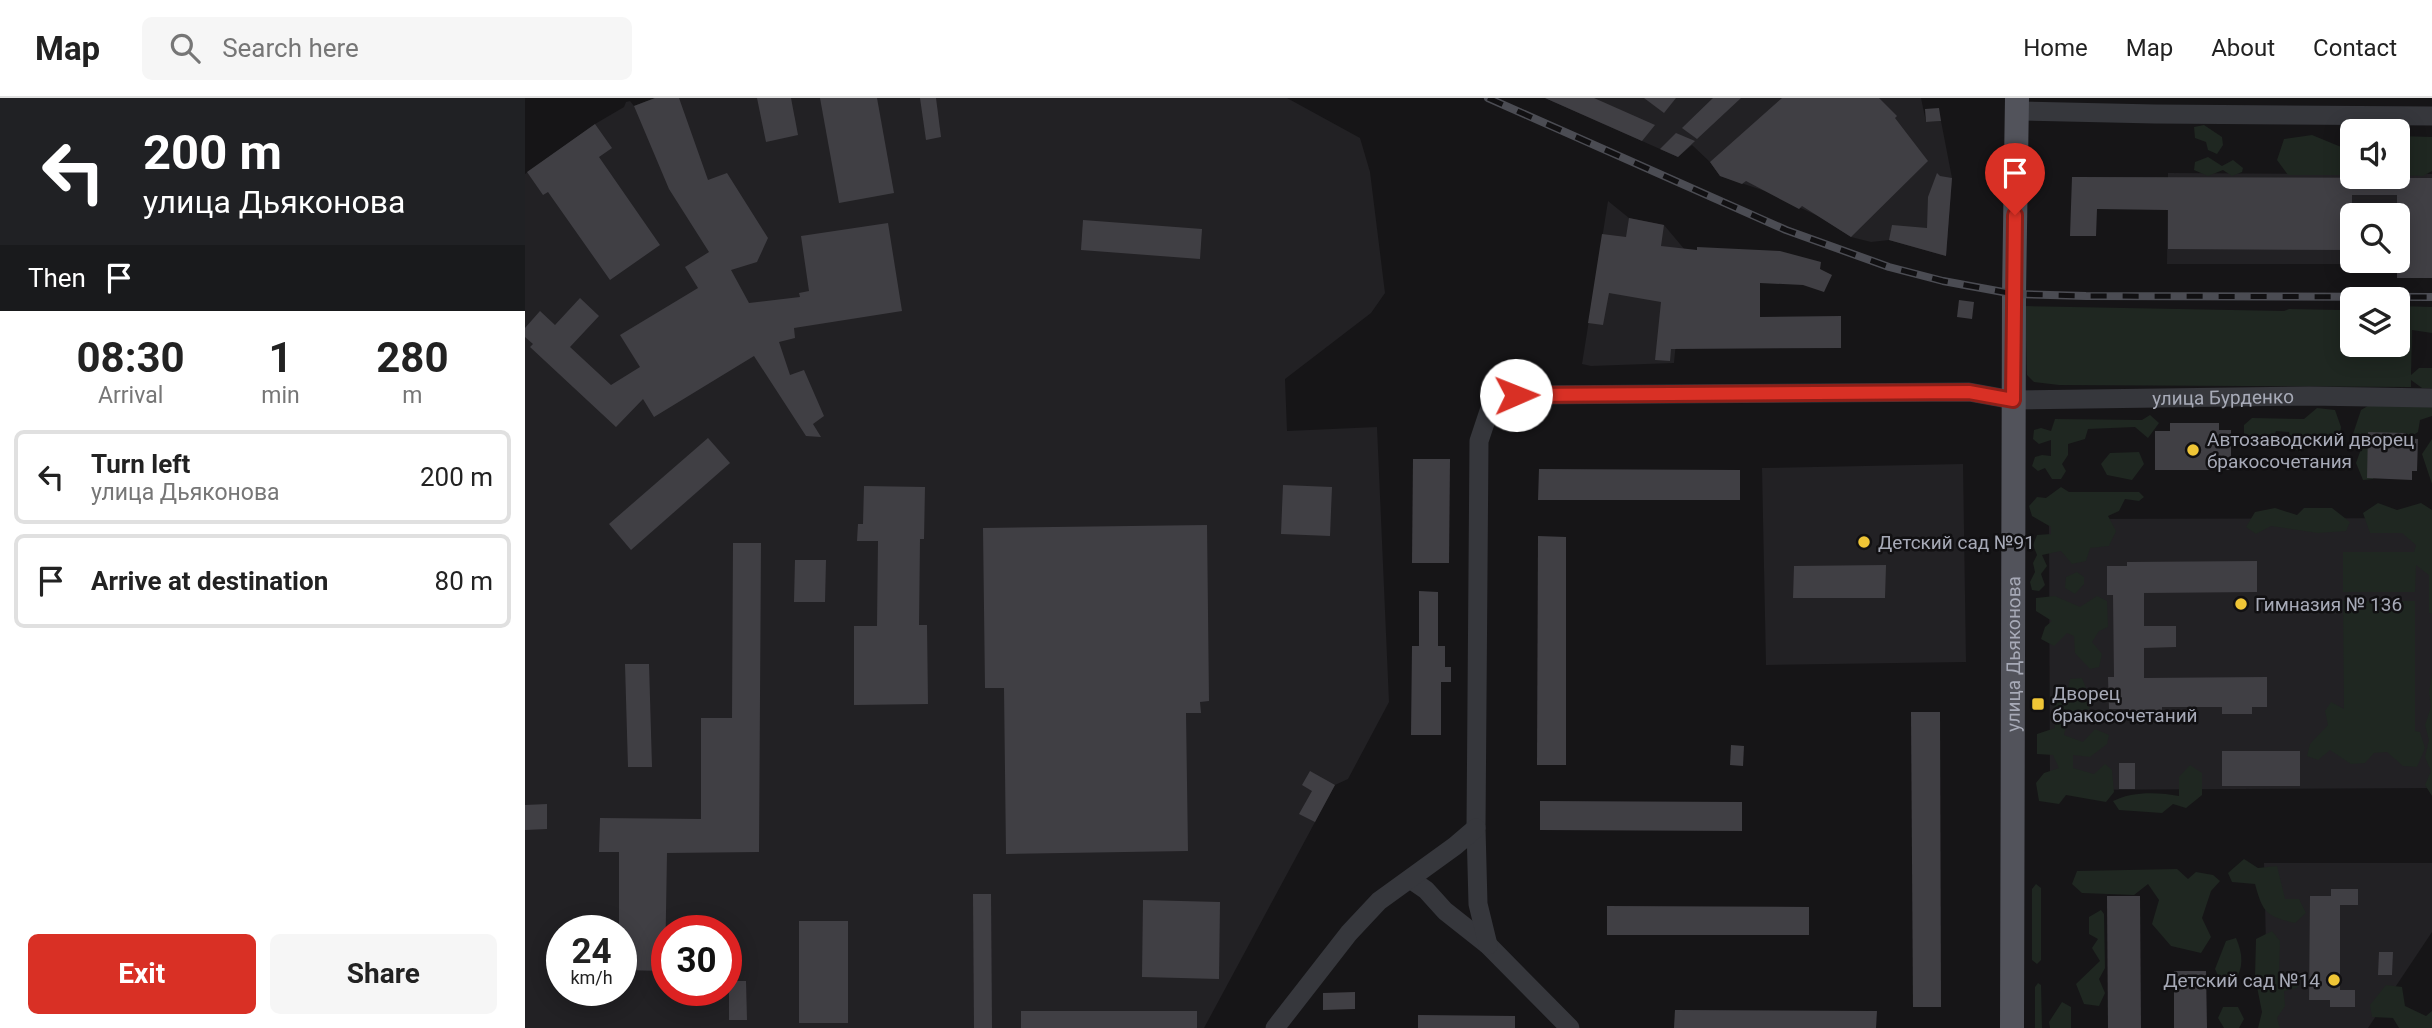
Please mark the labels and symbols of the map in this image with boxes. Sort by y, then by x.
pin [1985,143,2045,215]
position arrow [1479,358,1553,432]
street label: улица Бурденко [2152,385,2294,410]
place label: Автозаводский дворец бракосочетания [2207,428,2414,473]
marker: Автозаводский дворец бракосочетания [2185,442,2201,458]
place label: Детский сад №91 [1878,531,2035,554]
marker: Детский сад №91 [1856,534,1872,550]
street label: улица Дьяконова [2001,576,2025,732]
place label: Гимназия № 136 [2255,593,2402,616]
marker: Гимназия № 136 [2233,596,2249,612]
place label: Дворец бракосочетаний [2052,682,2198,727]
marker: Дворец бракосочетаний [2030,696,2046,712]
speed limit sign: 30 [651,915,742,1006]
place label: Детский сад №14 [2163,969,2320,992]
marker: Детский сад №14 [2326,972,2342,988]

